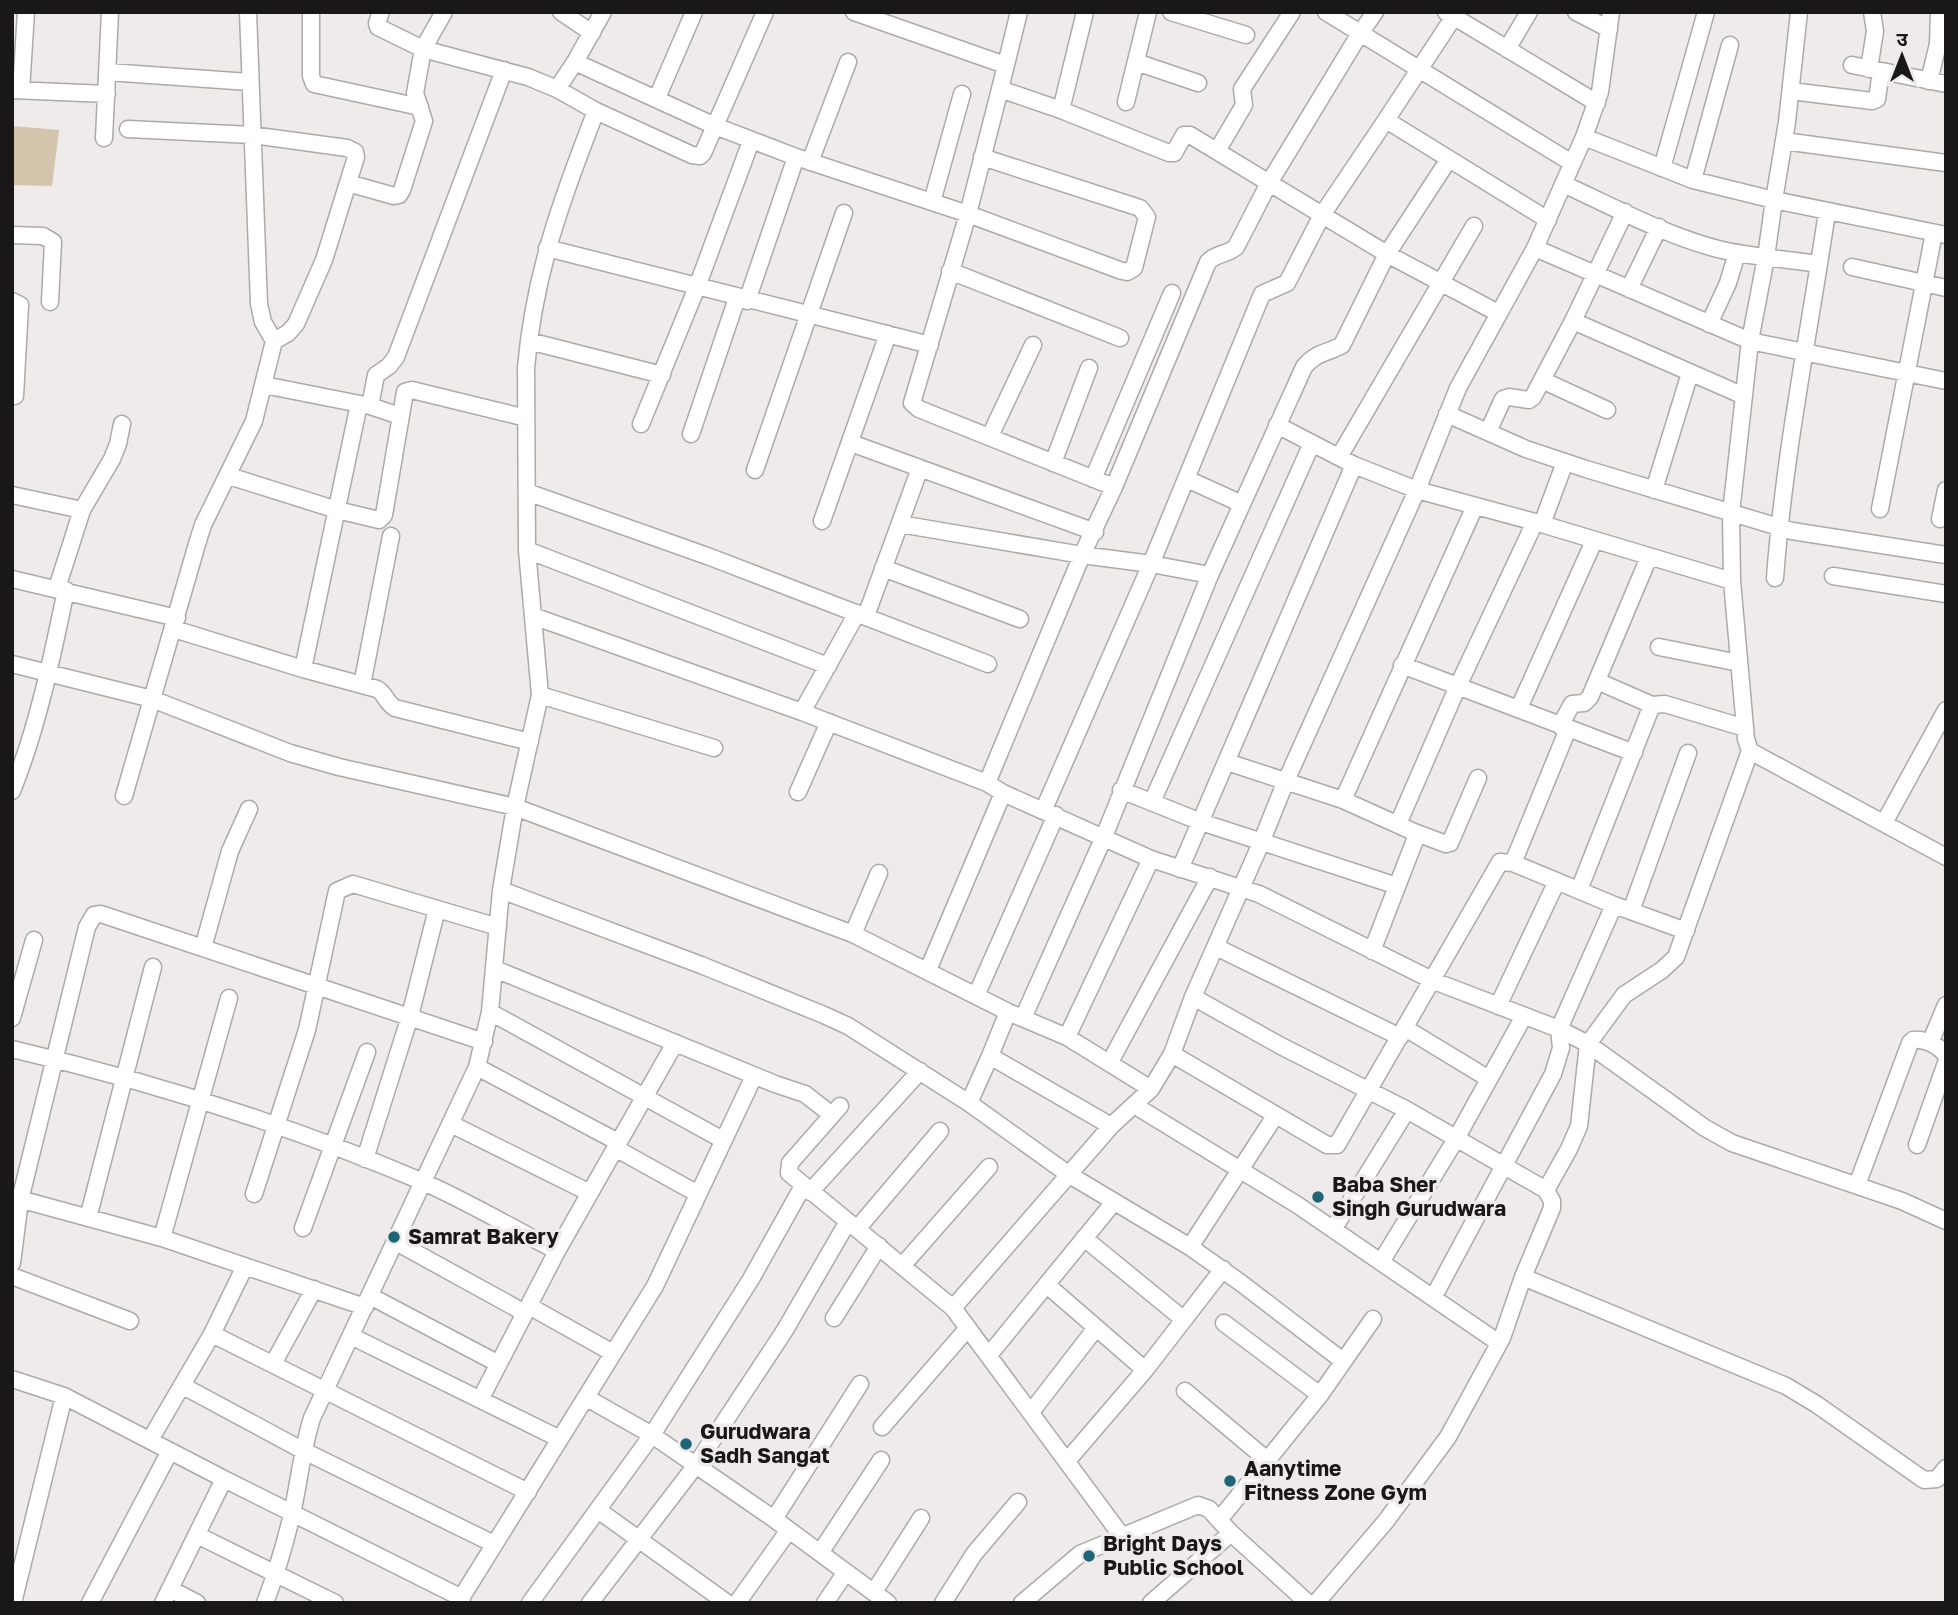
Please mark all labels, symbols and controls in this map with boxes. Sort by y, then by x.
north arrow [1867,21,1937,91]
text: उ [1896,27,1908,50]
place label: Baba Sher Singh Gurudwara [1332,1171,1506,1221]
marker: Baba Sher Singh Gurudwara [1310,1189,1326,1205]
place label: Samrat Bakery [408,1223,559,1249]
marker: Samrat Bakery [386,1229,402,1245]
place label: Gurudwara Sadh Sangat [700,1418,830,1468]
marker: Gurudwara Sadh Sangat [678,1436,694,1452]
place label: Aanytime Fitness Zone Gym [1244,1455,1427,1505]
marker: Aanytime Fitness Zone Gym [1222,1473,1238,1489]
place label: Bright Days Public School [1103,1530,1244,1580]
marker: Bright Days Public School [1081,1548,1097,1564]

